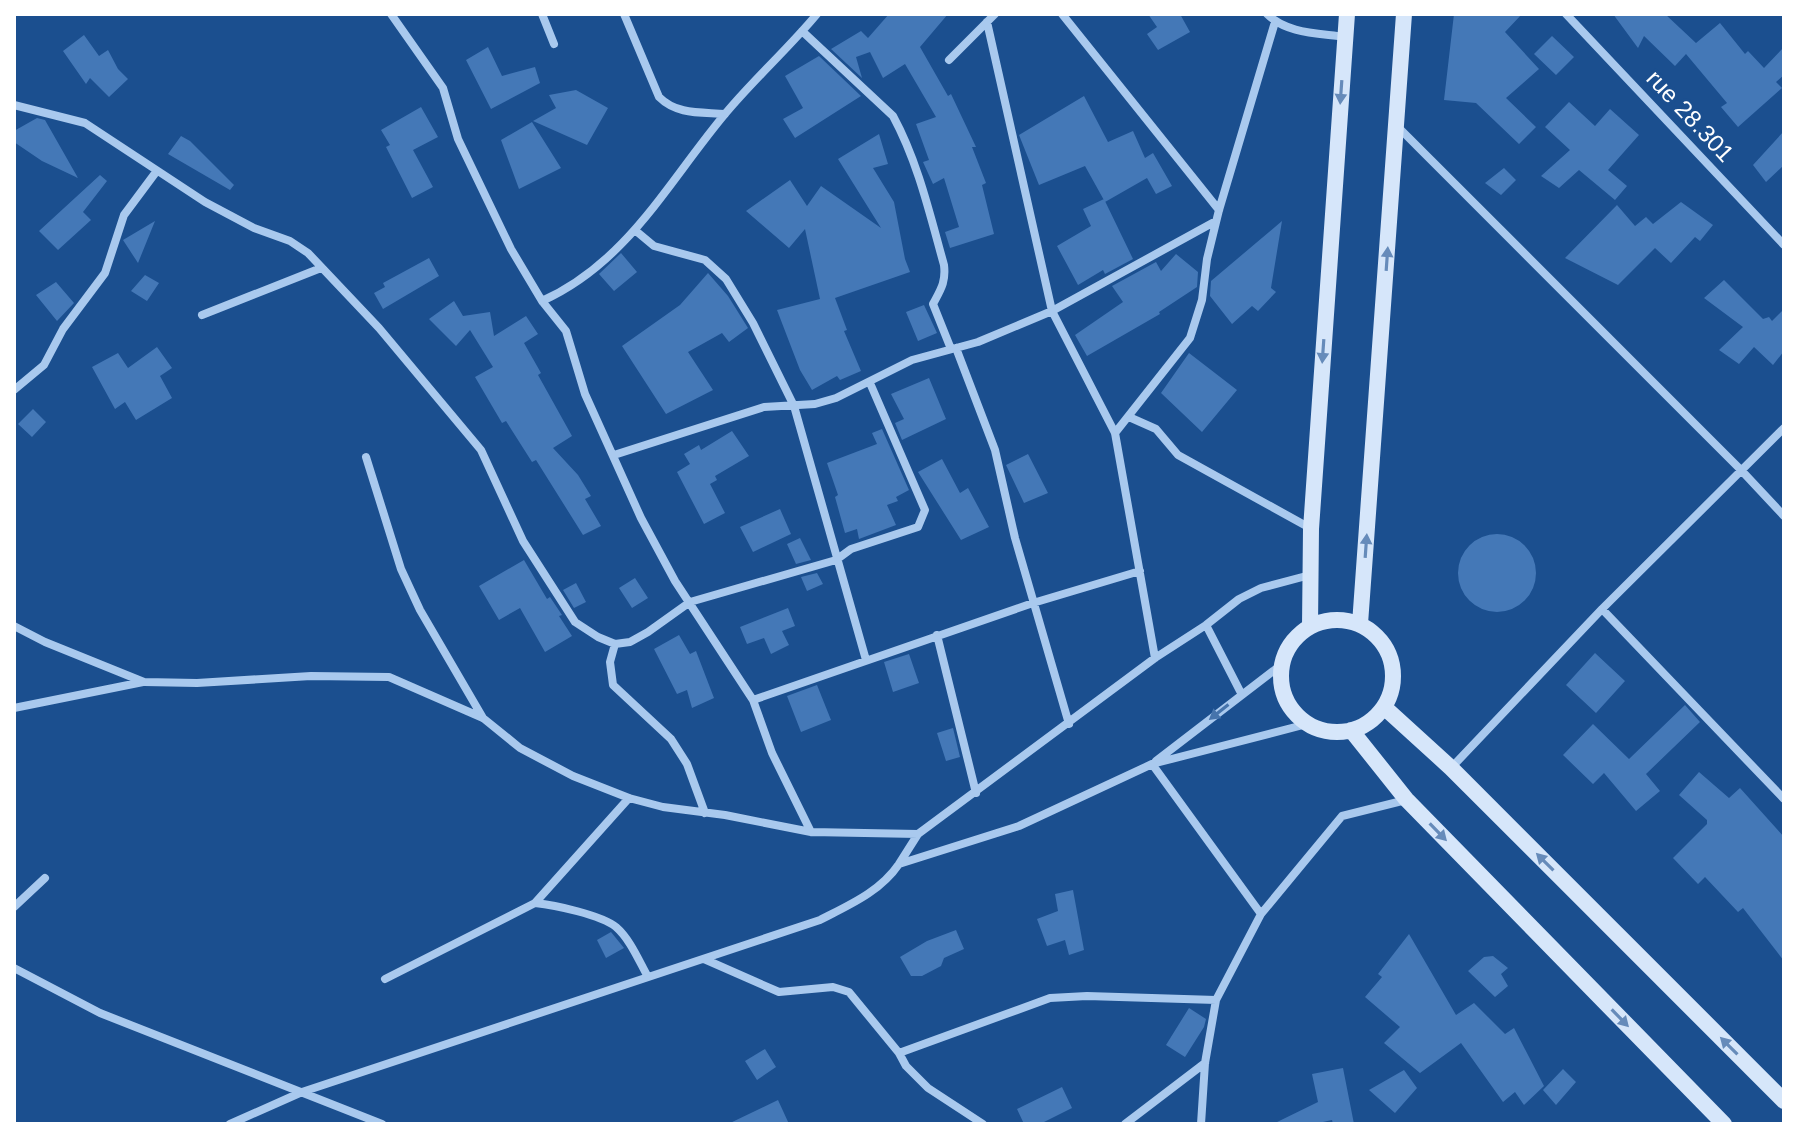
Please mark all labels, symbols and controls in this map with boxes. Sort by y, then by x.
street label: rue 28.301 [1641,64,1739,167]
one-way arrow [1334,80,1347,105]
one-way arrow [1381,246,1394,271]
one-way arrow [1316,339,1329,364]
one-way arrow [1360,533,1373,558]
one-way arrow [1209,704,1229,720]
one-way arrow [1429,822,1447,841]
one-way arrow [1536,853,1555,872]
one-way arrow [1610,1008,1629,1027]
one-way arrow [1720,1037,1739,1056]

